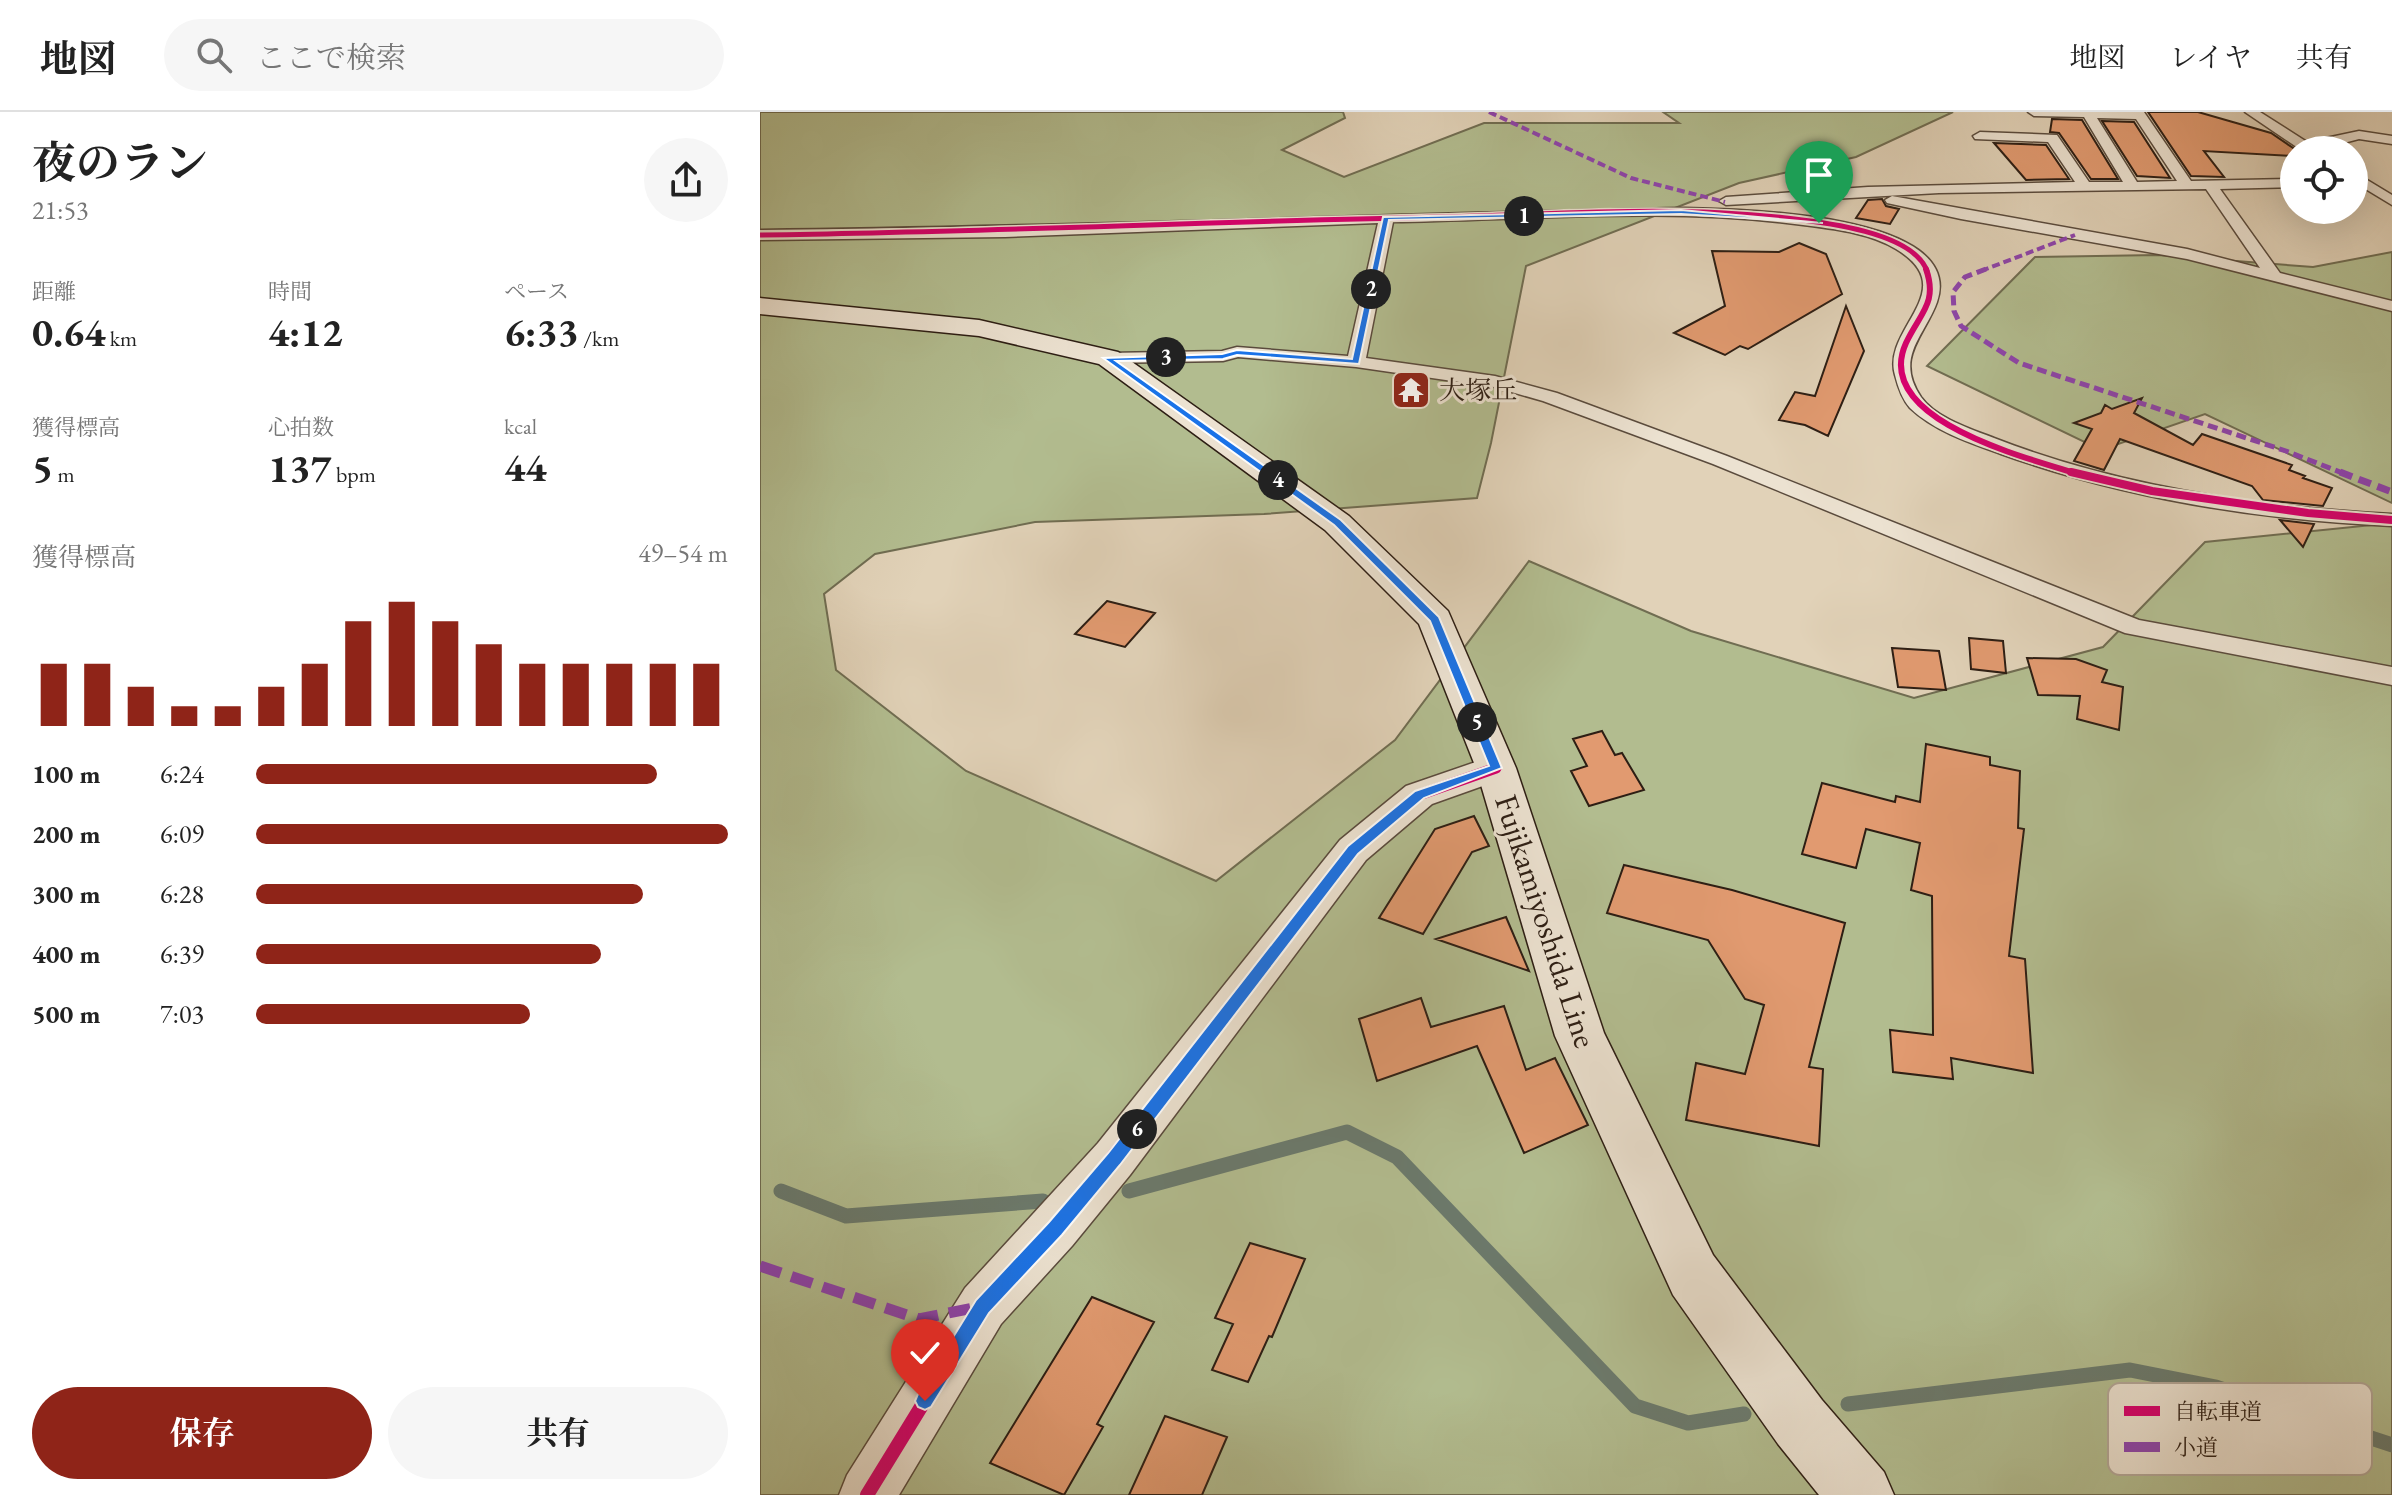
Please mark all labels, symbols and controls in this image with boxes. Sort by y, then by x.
search box [164,19,724,91]
icon: search [192,33,236,77]
text: 地図 [40,34,116,83]
text: ここで検索 [256,38,406,77]
text: 地図 [2069,39,2125,75]
text: レイヤ [2169,39,2252,75]
text: 共有 [2296,39,2352,75]
text: 夜のラン [32,134,208,191]
map controls [2280,136,2368,224]
button: locate [2280,136,2368,224]
button: share [644,138,728,222]
pin [1785,141,1853,223]
icon: arrive [1797,153,1841,197]
text: 21:53 [32,193,88,227]
pin: 1 [1504,196,1544,236]
text: 1 [1518,201,1530,230]
pin: 2 [1351,269,1391,309]
text: 2 [1365,274,1377,303]
text: 距離 [32,277,76,306]
text: 時間 [268,277,312,306]
text: ペース [504,277,569,306]
text: 0.64 [32,306,105,358]
text: 4:12 [268,306,343,358]
text: 6:33 [504,306,579,358]
text: km [105,324,137,353]
text: /km [579,324,619,353]
pin: 3 [1146,337,1186,377]
text: 3 [1160,342,1172,371]
temple icon: 大塚丘 [1390,369,1432,411]
place label: 大塚丘 [1439,373,1517,407]
text: kcal [504,412,537,441]
text: 獲得標高 [32,413,120,442]
text: 心拍数 [268,413,334,442]
text: 44 [504,441,546,493]
text: 5 [32,442,53,494]
text: 137 [268,442,331,494]
text: m [53,460,75,489]
text: bpm [331,460,376,489]
pin: 4 [1258,460,1298,500]
text: 4 [1272,465,1284,494]
text: 49–54 m [638,536,728,570]
text: 獲得標高 [32,540,136,574]
pin: 5 [1457,702,1497,742]
text: 5 [1471,707,1483,736]
text: 100 m [32,757,100,791]
text: 6:24 [160,757,204,791]
street label: Fujikamiyoshida Line [1485,789,1607,1053]
text: 200 m [32,817,100,851]
text: 6:09 [160,817,204,851]
text: 300 m [32,877,100,911]
text: 6:28 [160,877,204,911]
text: 400 m [32,937,100,971]
text: 6:39 [160,937,204,971]
text: 500 m [32,997,100,1031]
text: 7:03 [160,997,204,1031]
pin: 6 [1117,1109,1157,1149]
text: 6 [1131,1114,1143,1143]
pin [891,1319,959,1401]
icon: check [903,1331,947,1375]
legend [2108,1383,2372,1475]
button: 保存 [32,1387,372,1479]
button: 共有 [388,1387,728,1479]
text: 自転車道 [2174,1397,2262,1426]
text: 小道 [2174,1433,2218,1462]

